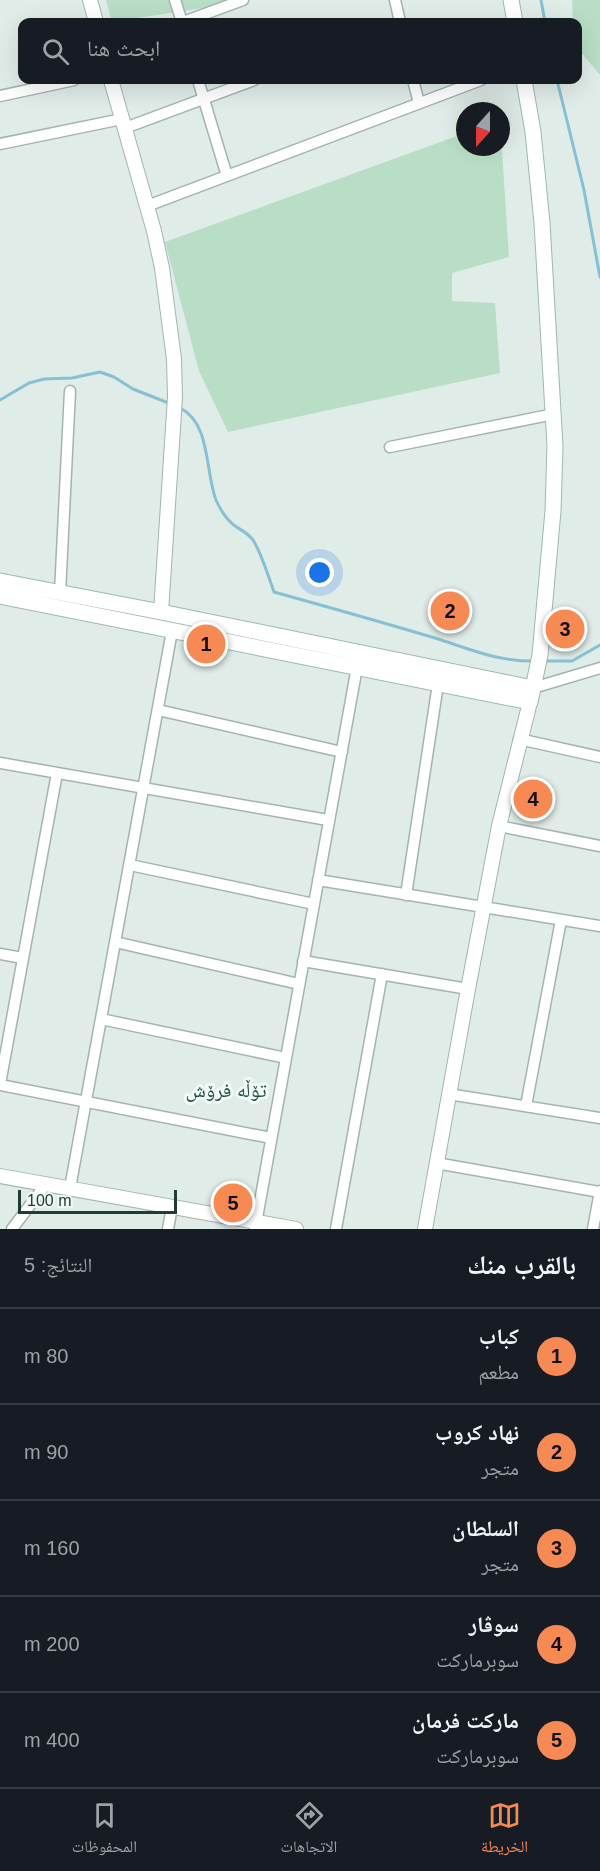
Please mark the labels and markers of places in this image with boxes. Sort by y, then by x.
pin: 2 [430,588,470,634]
pin: 3 [546,606,584,652]
pin: 1 [186,622,226,666]
pin: 4 [514,776,552,822]
pin: 5 [214,1180,252,1226]

